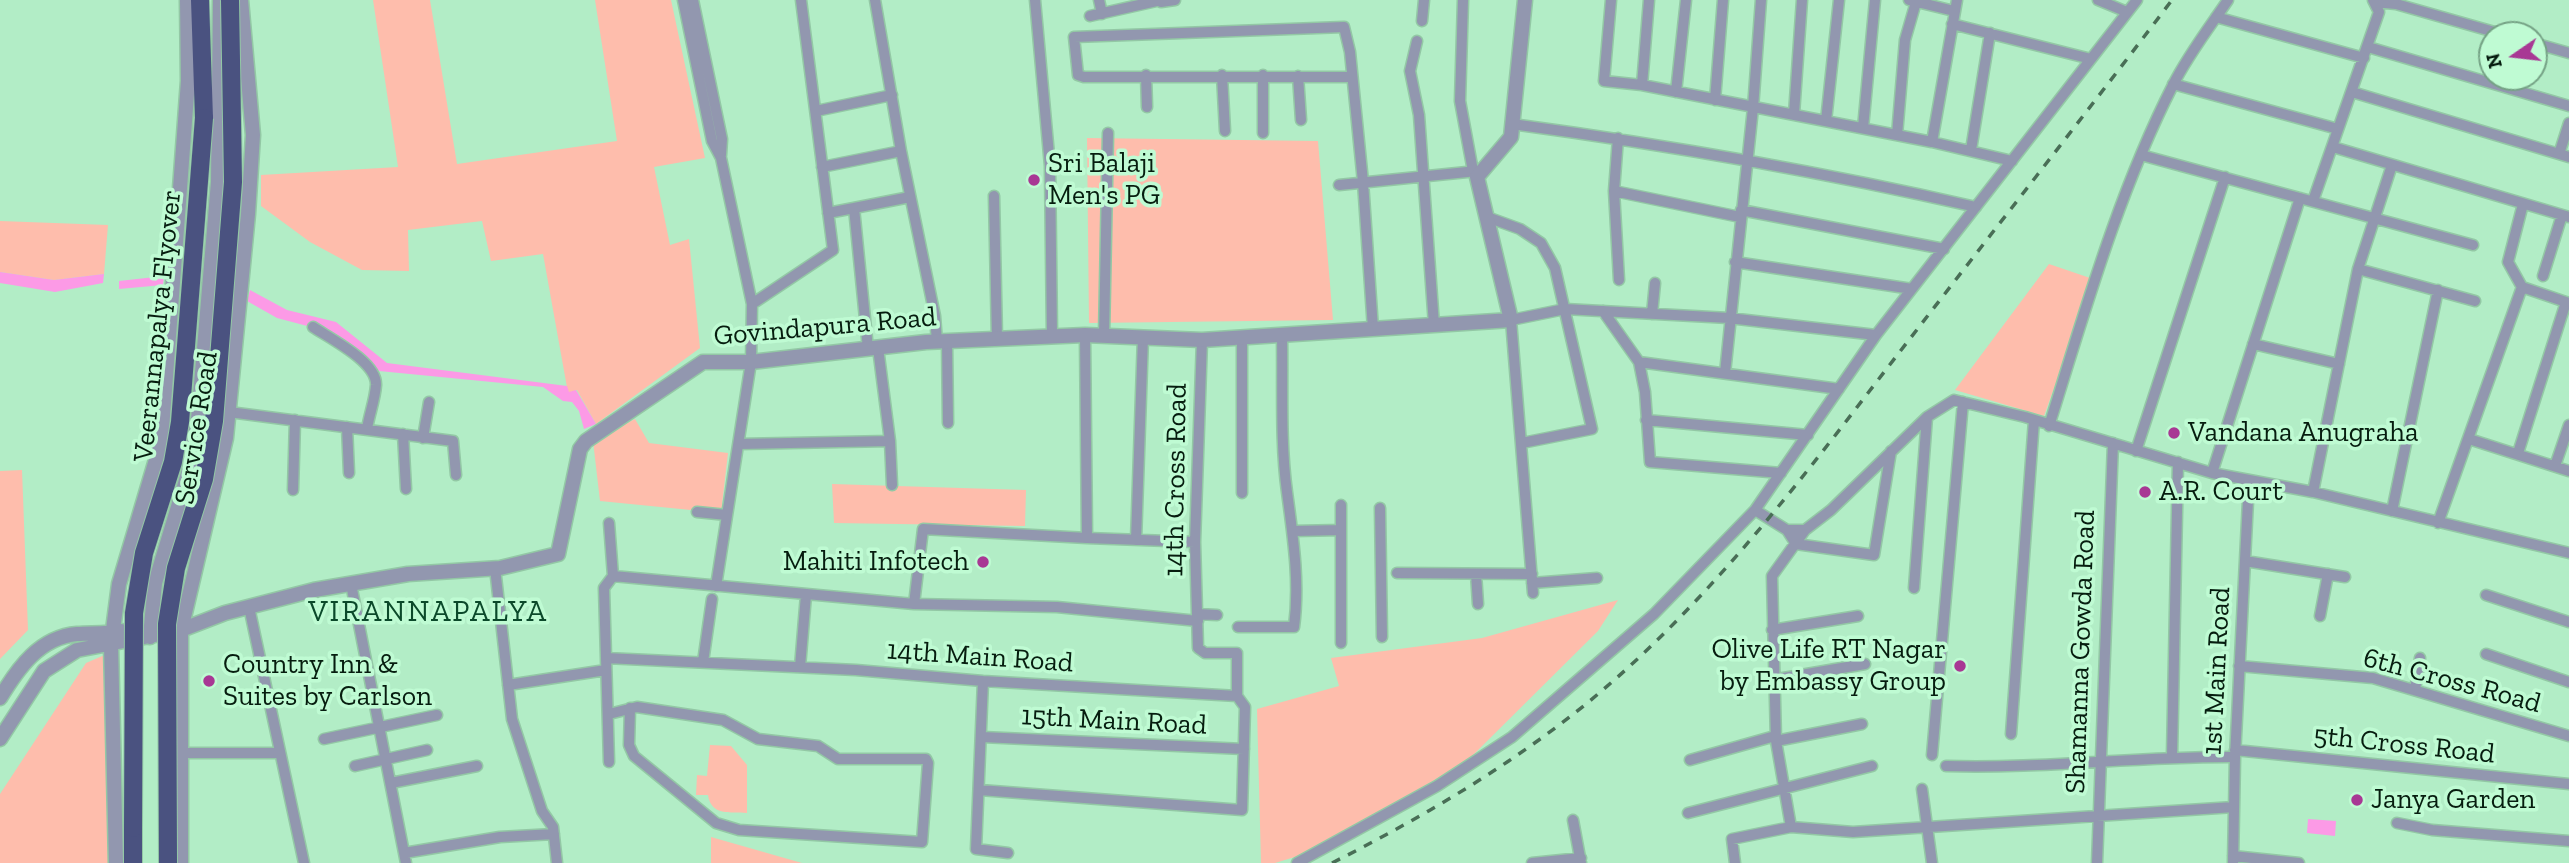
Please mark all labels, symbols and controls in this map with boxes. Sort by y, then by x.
north arrow [2478,21,2548,91]
text: N [2481,51,2507,71]
place label: Sri Balaji Men's PG [1048,147,1160,213]
marker: Sri Balaji Men's PG [1026,172,1042,188]
street label: Veerannapalya Flyover [127,189,189,463]
street label: Govindapura Road [712,301,938,353]
street label: Service Road [168,349,226,507]
street label: 14th Cross Road [1158,383,1194,577]
place label: Vandana Anugraha [2188,416,2418,450]
marker: Vandana Anugraha [2166,425,2182,441]
place label: A.R. Court [2159,475,2283,509]
marker: A.R. Court [2137,484,2153,500]
street label: Shamanna Gowda Road [2059,510,2103,794]
place label: Mahiti Infotech [783,545,969,579]
marker: Mahiti Infotech [975,554,991,570]
street label: 1st Main Road [2196,586,2238,756]
district label: VIRANNAPALYA [310,594,546,630]
place label: Olive Life RT Nagar by Embassy Group [1711,633,1946,699]
street label: 14th Main Road [886,634,1074,680]
street label: 6th Cross Road [2359,641,2545,721]
place label: Country Inn & Suites by Carlson [223,648,432,714]
marker: Olive Life RT Nagar by Embassy Group [1952,658,1968,674]
marker: Country Inn & Suites by Carlson [201,673,217,689]
street label: 15th Main Road [1020,699,1208,743]
street label: 5th Cross Road [2312,719,2496,771]
place label: Janya Garden [2371,783,2535,817]
marker: Janya Garden [2349,792,2365,808]

